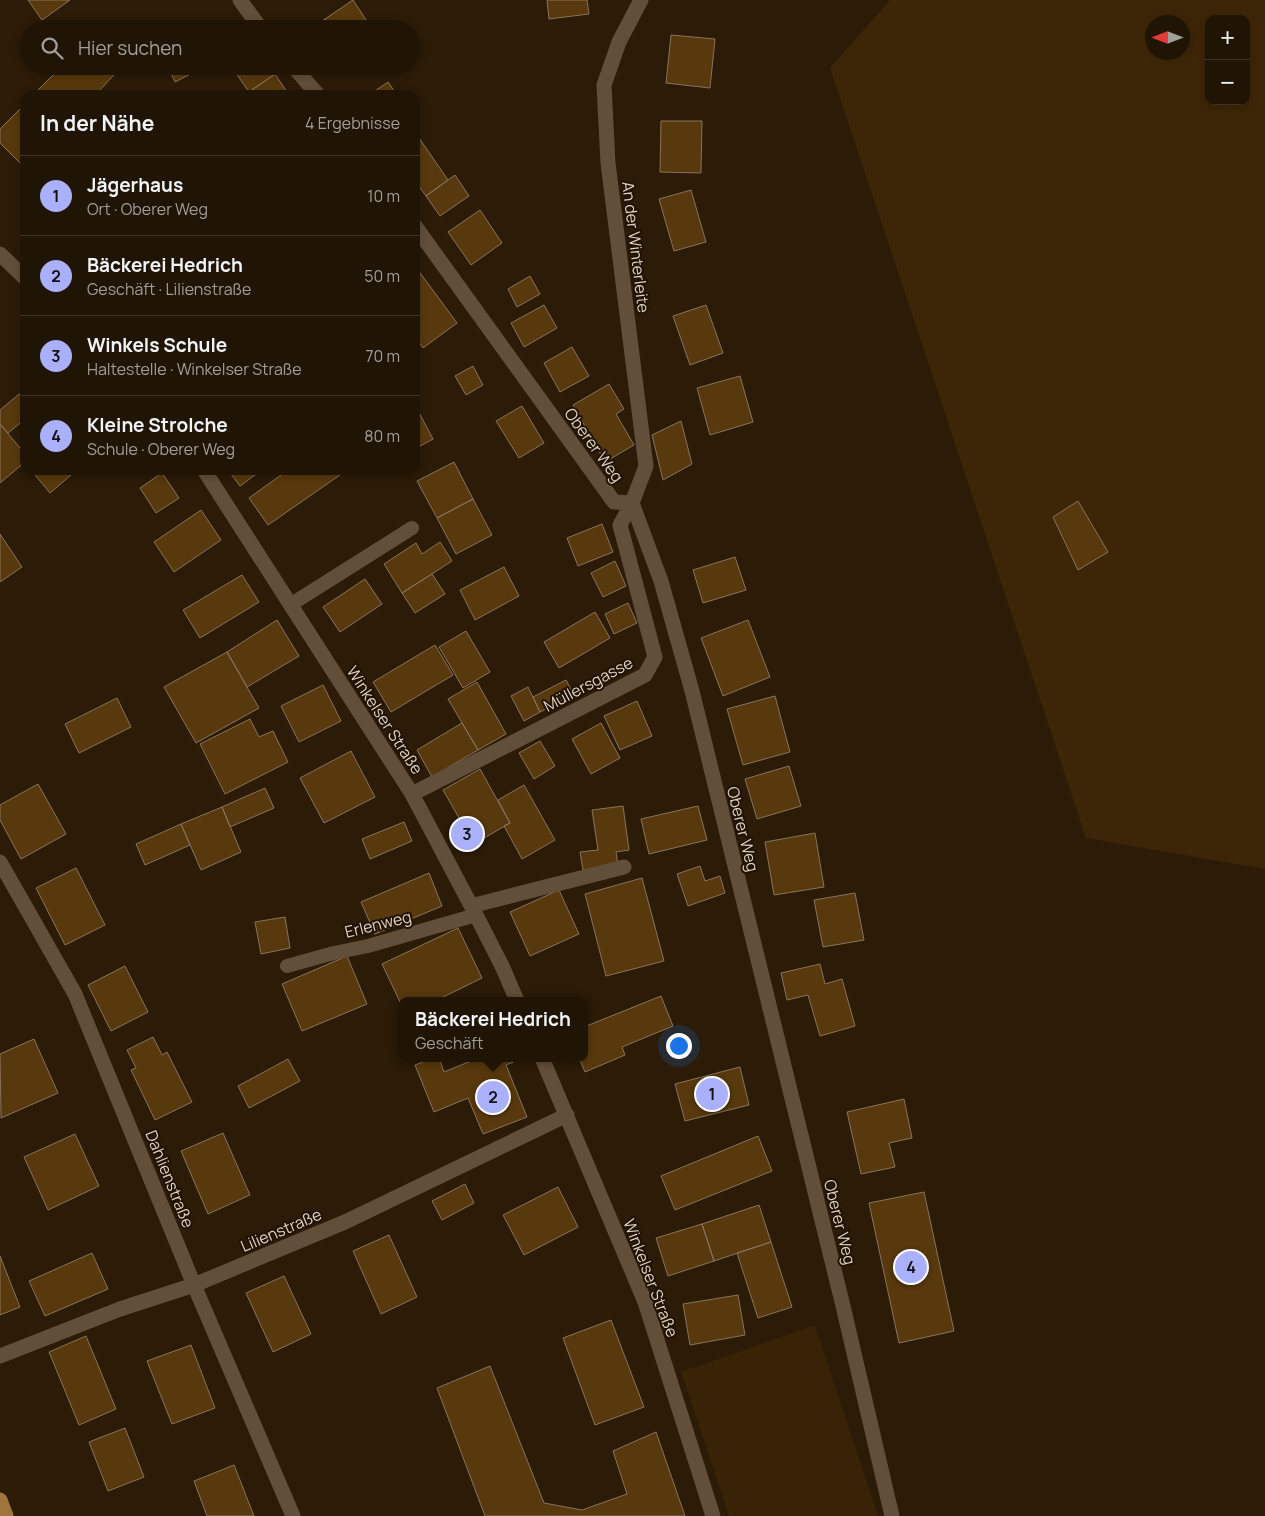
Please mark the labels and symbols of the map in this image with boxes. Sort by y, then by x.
north arrow [1145,15,1190,60]
street label: An der Winterleite [617,180,655,314]
street label: Oberer Weg [559,403,629,487]
street label: Müllersgasse [540,651,636,717]
street label: Winkelser Straße [342,662,428,778]
street label: Oberer Weg [722,784,764,874]
pin: 3 [451,815,483,853]
street label: Erlenweg [342,905,414,943]
your location [666,1033,692,1059]
pin: 1 [696,1075,728,1113]
pin: 2 [477,1078,509,1116]
street label: Dahlienstraße [140,1127,200,1231]
street label: Oberer Weg [819,1177,861,1267]
street label: Lilienstraße [237,1203,325,1257]
street label: Winkelser Straße [618,1216,684,1340]
pin: 4 [895,1248,927,1286]

